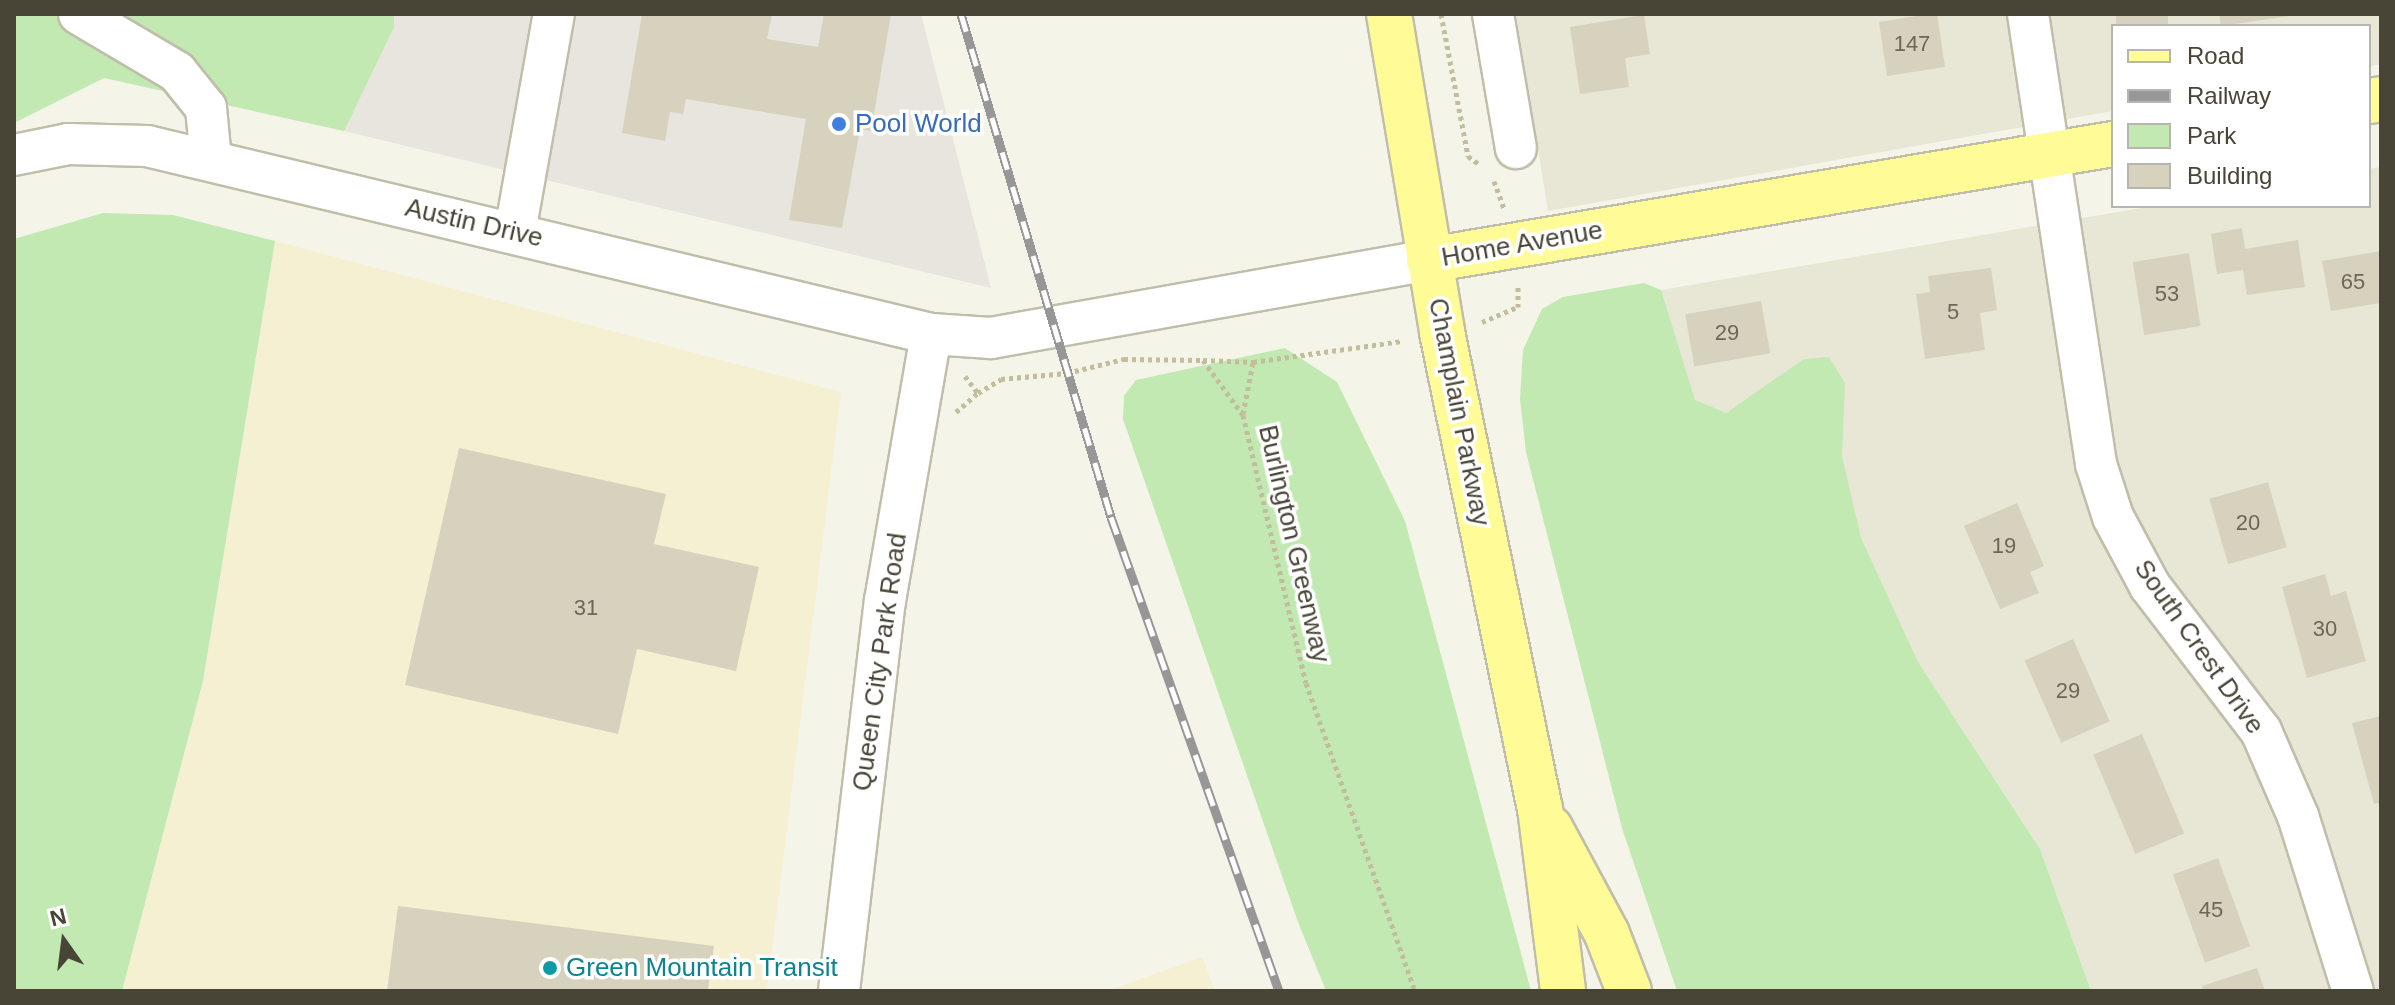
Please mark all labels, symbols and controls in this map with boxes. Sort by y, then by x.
legend [2111,24,2371,208]
house number: 147 [1894,31,1930,57]
text: Road [2187,42,2244,69]
text: Railway [2187,82,2271,109]
place label: Pool World [855,108,982,140]
marker: Pool World [830,115,848,133]
text: Park [2187,122,2236,149]
text: Building [2187,162,2272,189]
street label: Austin Drive [402,192,546,254]
street label: Home Avenue [1438,214,1606,274]
house number: 65 [2341,269,2365,295]
house number: 53 [2155,281,2179,307]
street label: Champlain Parkway [1422,296,1496,528]
house number: 5 [1947,299,1959,325]
house number: 29 [1715,320,1739,346]
street label: Burlington Greenway [1251,422,1337,666]
house number: 20 [2236,510,2260,536]
street label: Queen City Park Road [846,531,914,793]
house number: 19 [1992,533,2016,559]
street label: South Crest Drive [2127,554,2271,740]
house number: 31 [574,595,598,621]
house number: 30 [2313,616,2337,642]
house number: 29 [2056,678,2080,704]
house number: 45 [2199,897,2223,923]
north arrow [24,901,104,981]
text: N [47,903,69,931]
place label: Green Mountain Transit [566,952,838,984]
marker: Green Mountain Transit [541,959,559,977]

